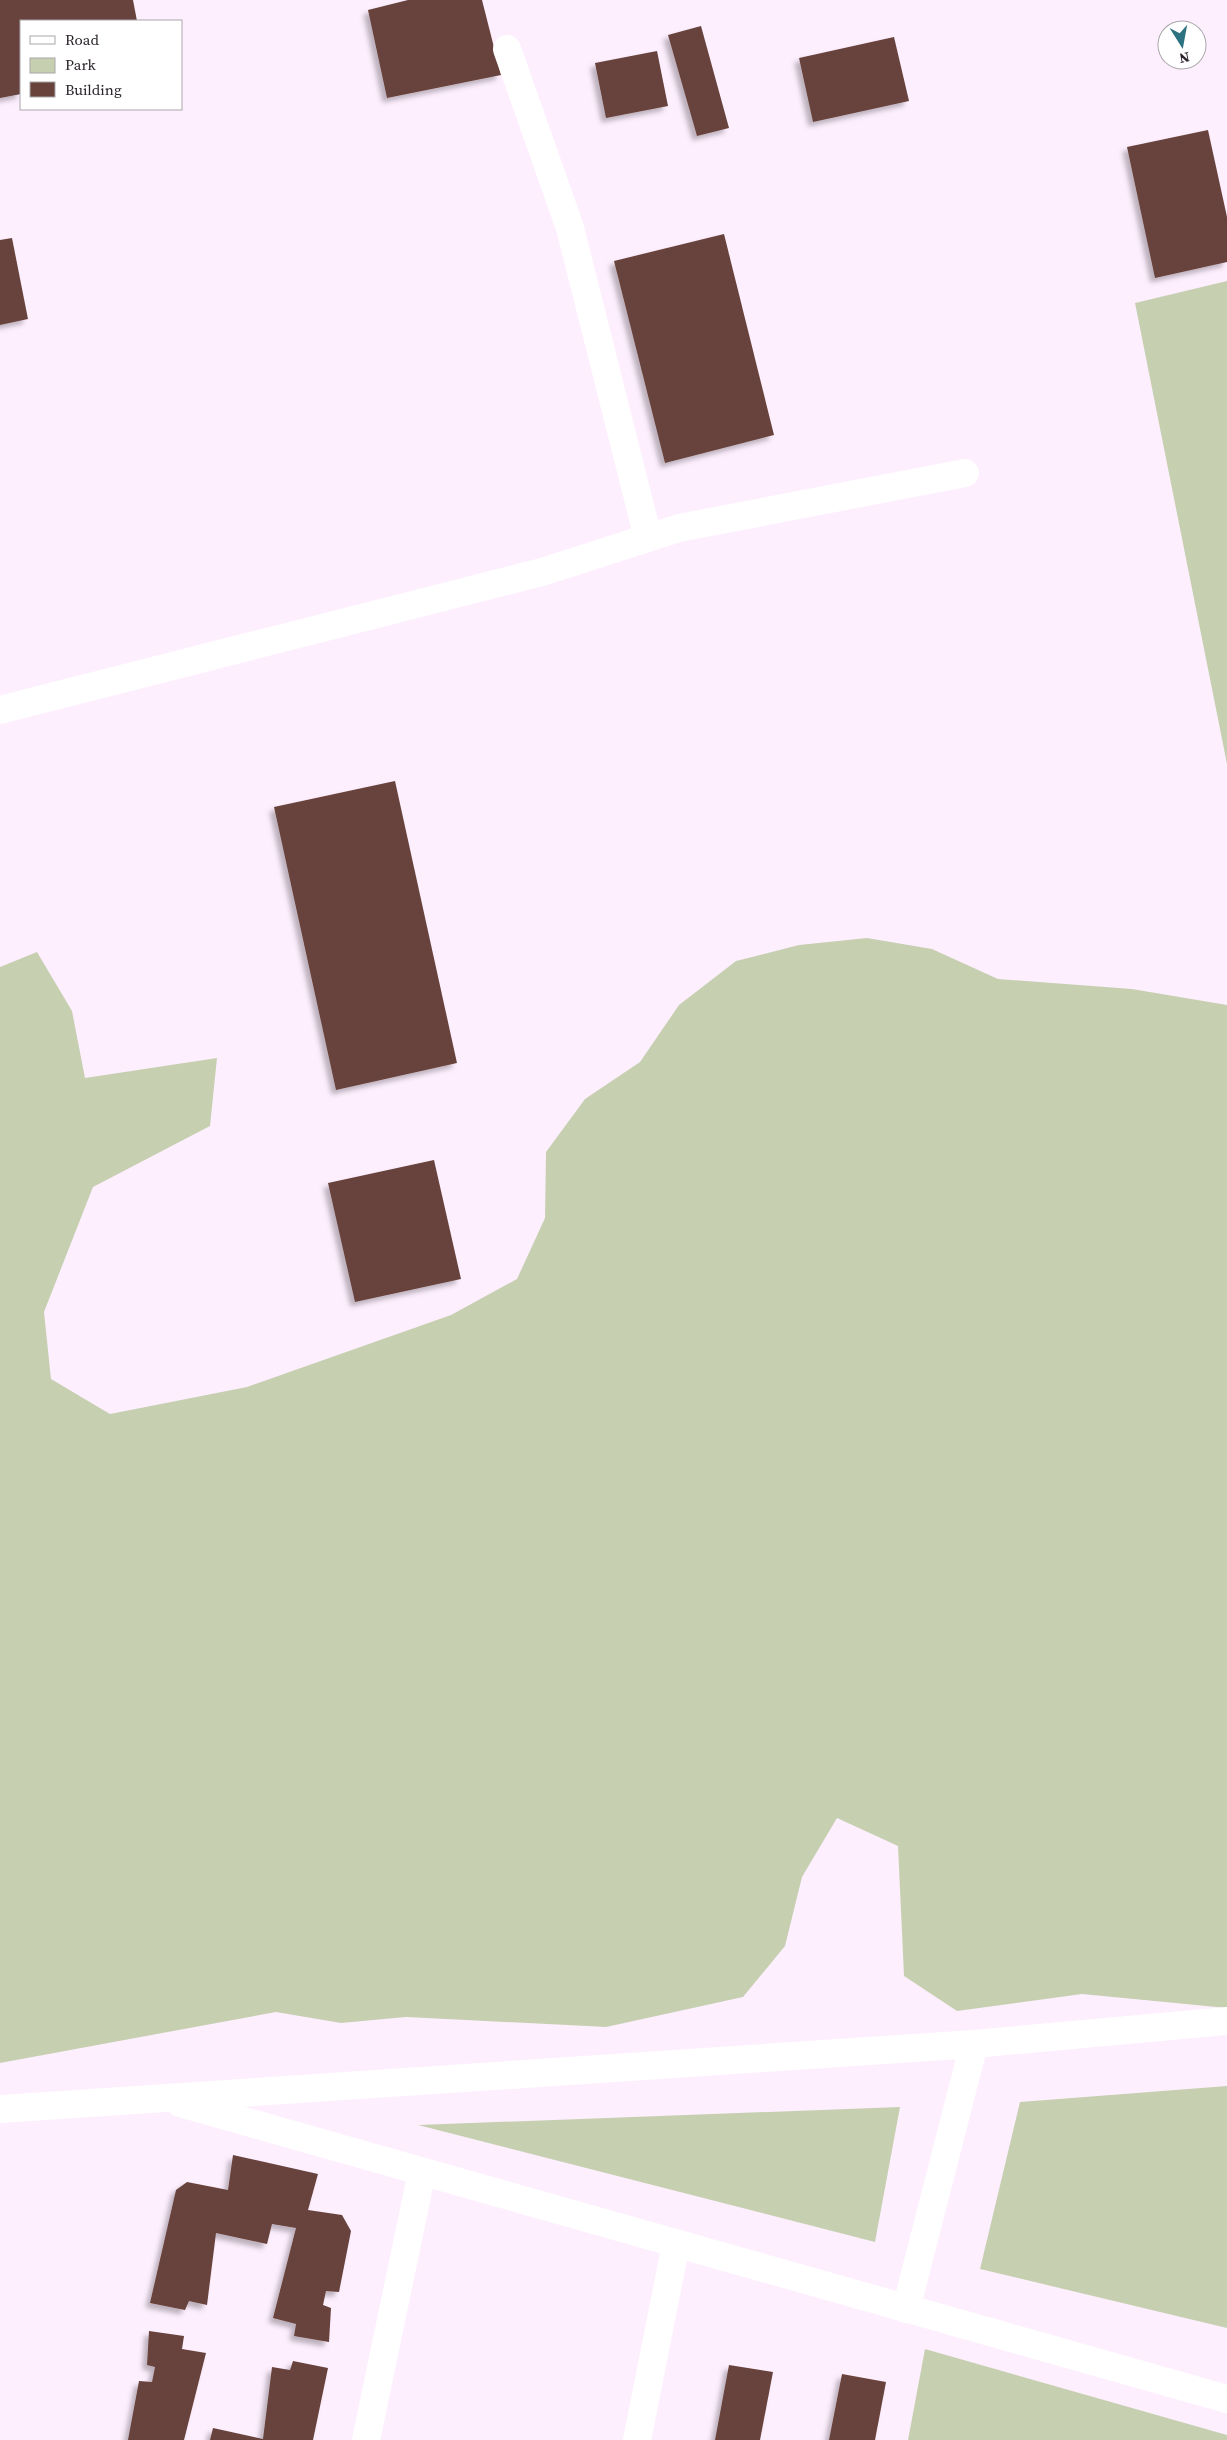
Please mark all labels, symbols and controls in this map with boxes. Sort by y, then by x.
legend [20,20,182,110]
north arrow [1157,20,1207,70]
text: Road [65,29,99,50]
text: N [1178,47,1191,69]
text: Park [65,54,97,75]
text: Building [65,79,122,100]

